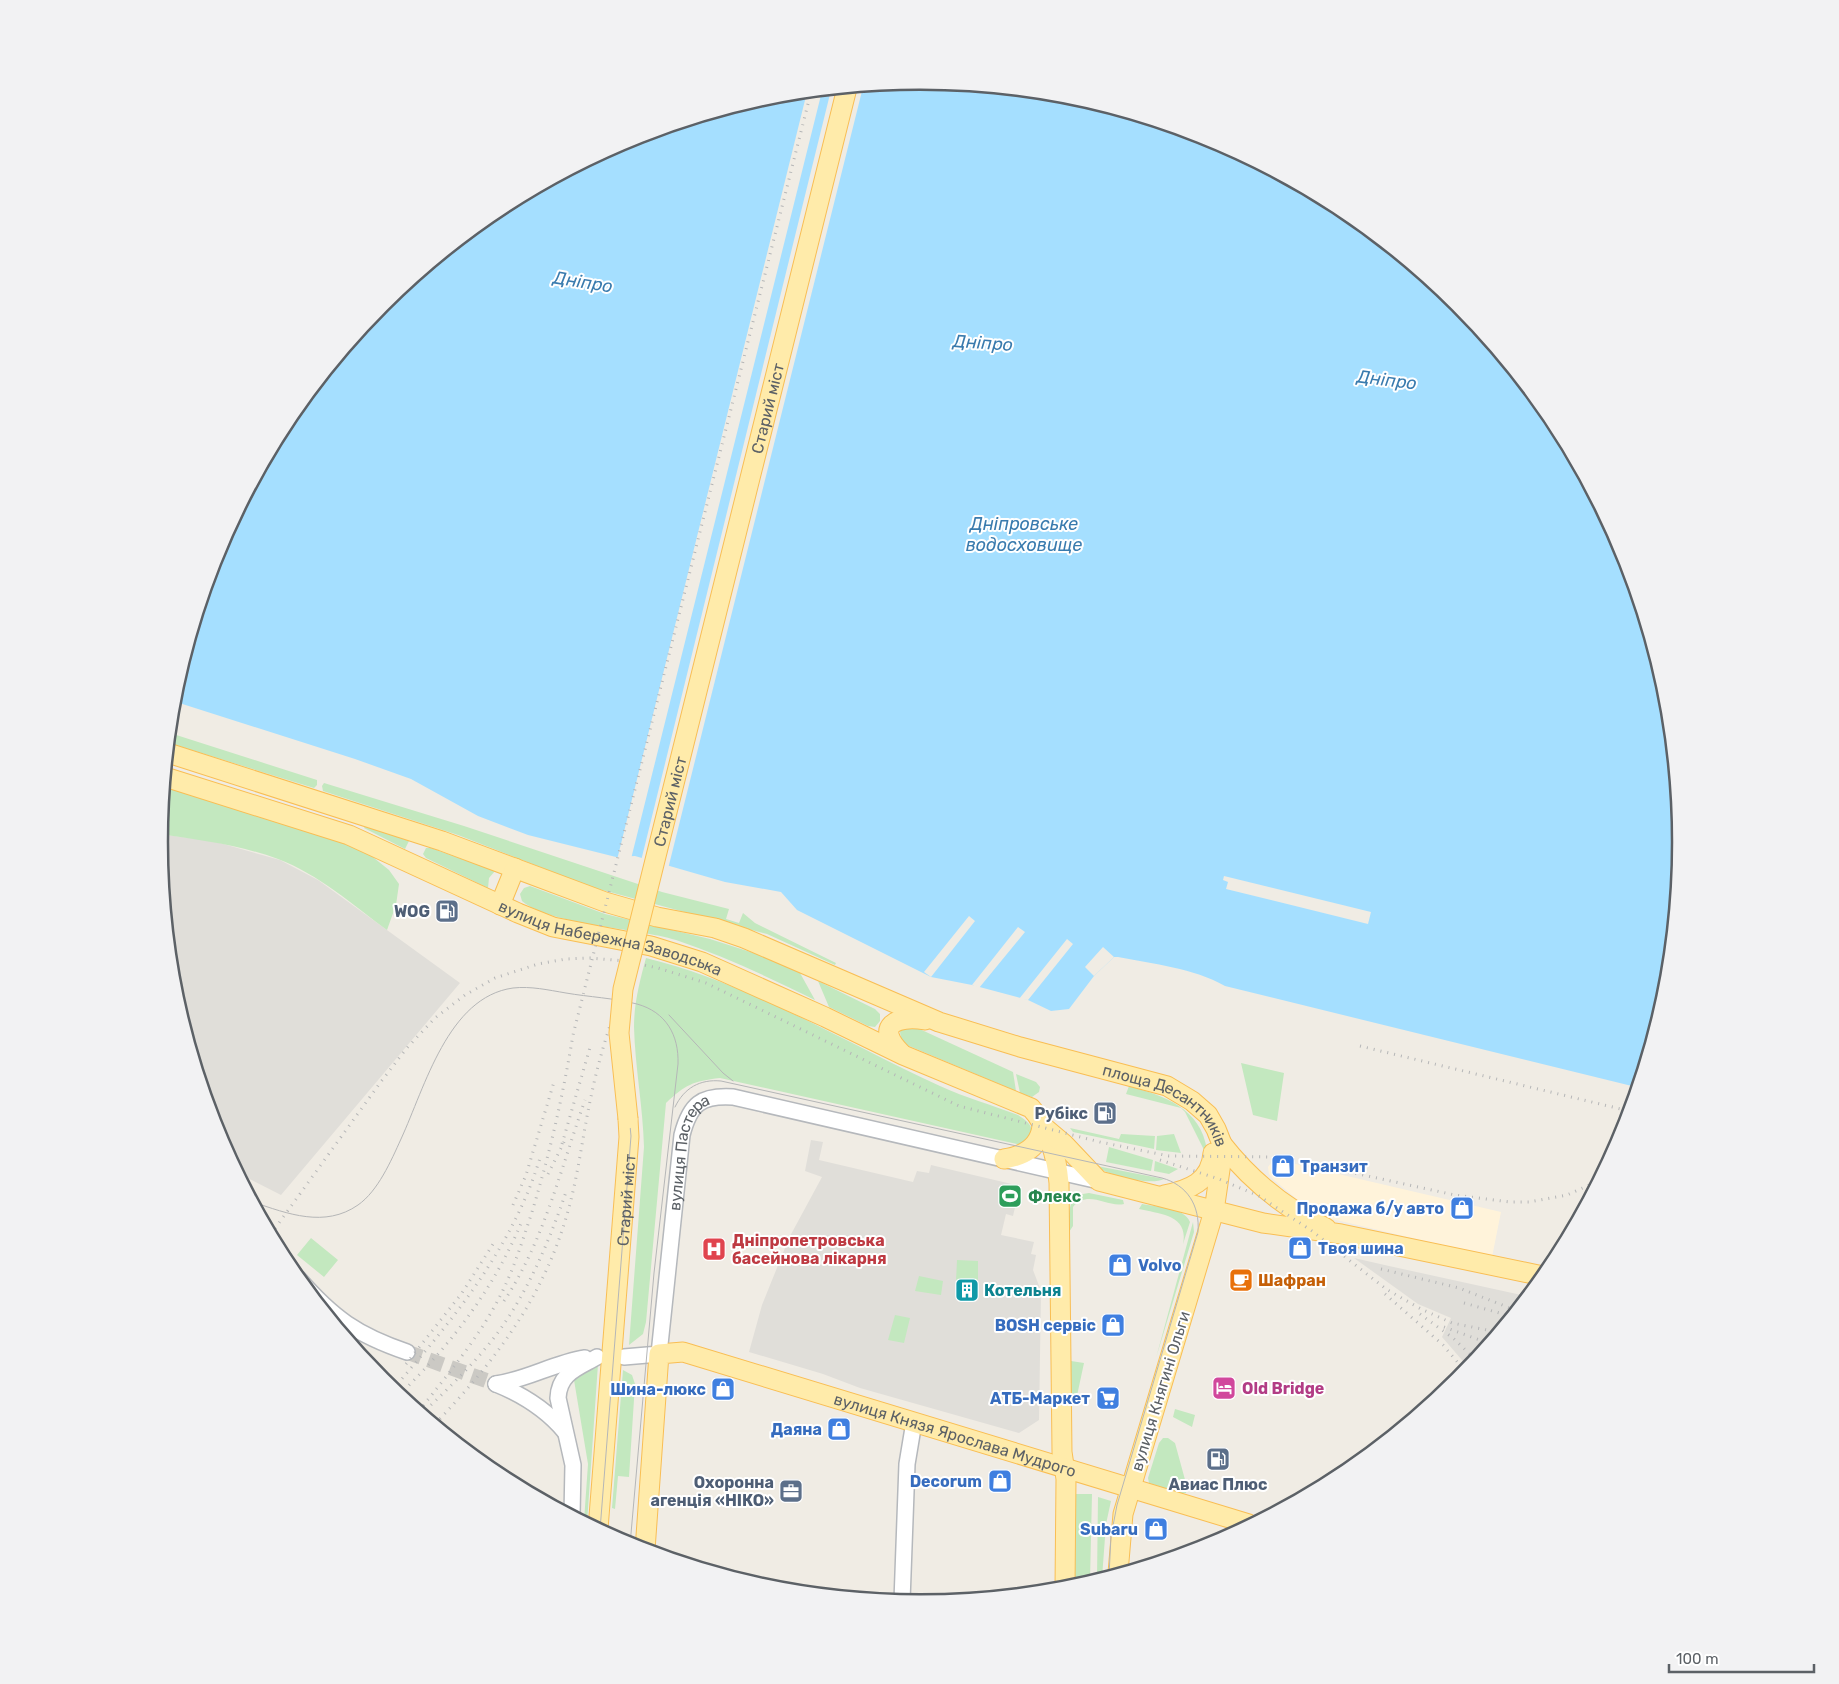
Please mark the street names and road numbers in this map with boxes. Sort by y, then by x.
street label: Старий міст [747,361,788,456]
street label: Старий міст [650,754,691,849]
street label: вулиця Набережна Заводська [496,896,725,980]
street label: площа Десантників [1101,1060,1231,1149]
street label: вулиця Пастера [665,1090,713,1212]
street label: Старий міст [613,1153,640,1247]
street label: вулиця Княгині Ольги [1127,1309,1194,1473]
street label: вулиця Князя Ярослава Мудрого [832,1389,1078,1481]

